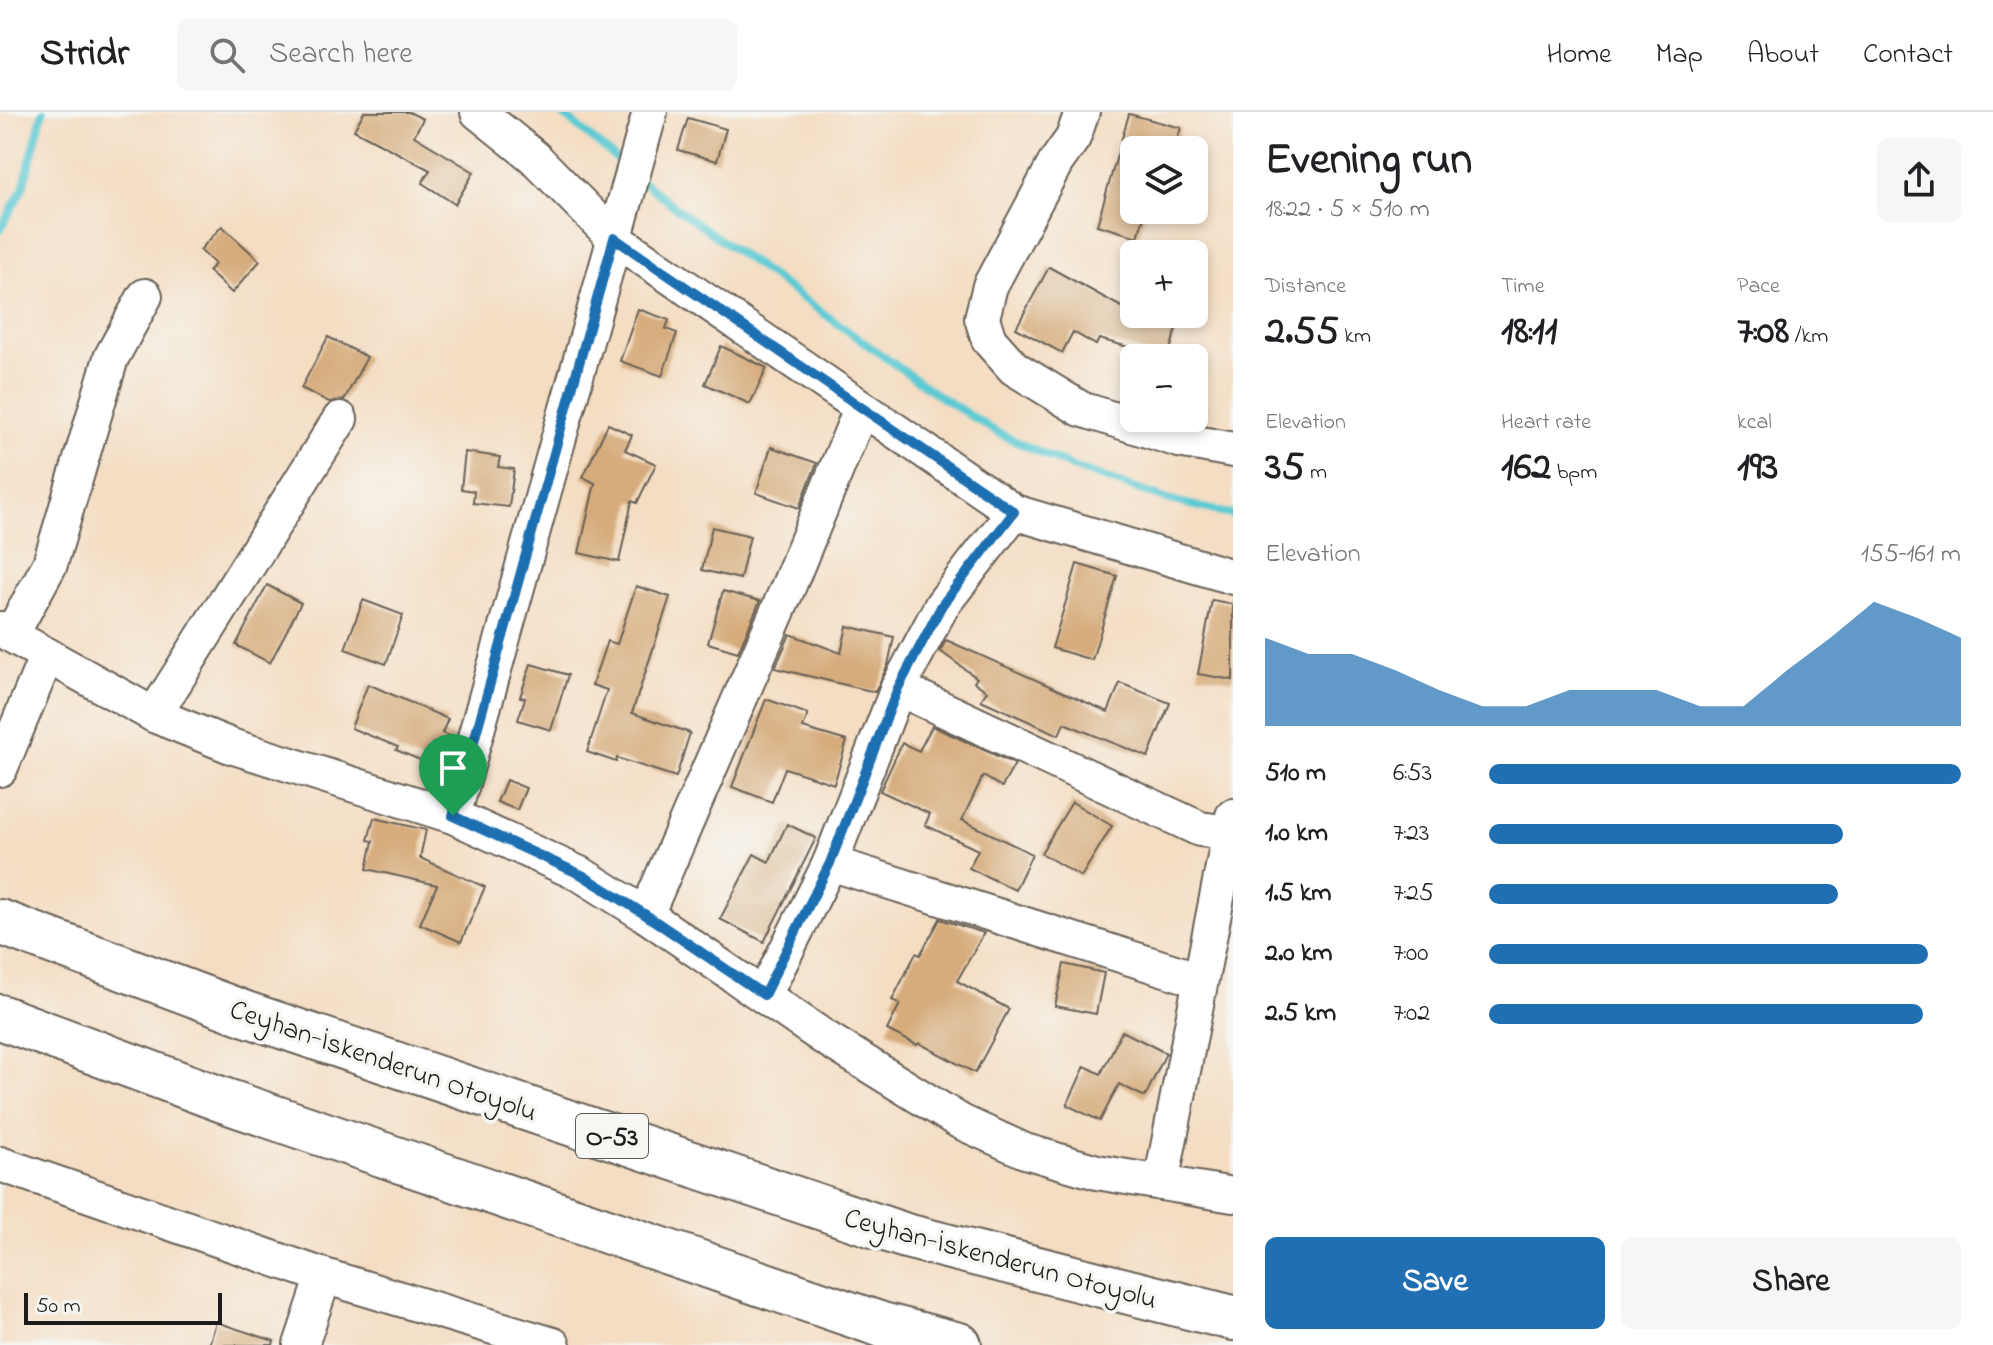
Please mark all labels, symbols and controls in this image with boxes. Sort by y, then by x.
search box [177,19,737,91]
text: Stridr [40,27,129,83]
icon: search [205,33,249,77]
text: Search here [269,33,413,77]
text: Home [1546,35,1612,76]
text: Map [1656,35,1703,76]
text: About [1747,35,1819,76]
text: Contact [1863,35,1953,76]
text: Evening run [1265,129,1472,193]
map controls [1120,136,1208,432]
button: layers [1120,136,1208,224]
button: share [1877,138,1961,222]
text: 18:22 · 5 × 510 m [1265,191,1430,229]
button: + [1120,240,1208,328]
text: Distance [1265,271,1346,303]
text: Time [1501,271,1545,303]
text: Pace [1737,271,1780,303]
text: 2.55 [1265,303,1339,362]
text: 18:11 [1501,303,1558,362]
text: 7:08 [1737,303,1789,362]
text: km [1339,321,1371,353]
text: /km [1789,321,1828,353]
button: − [1120,344,1208,432]
text: Elevation [1265,407,1346,439]
text: Heart rate [1501,407,1591,439]
text: kcal [1737,407,1772,439]
text: 35 [1265,439,1304,498]
text: 162 [1501,439,1551,498]
text: 193 [1737,439,1778,498]
text: m [1304,457,1327,489]
text: bpm [1551,457,1597,489]
text: Elevation [1265,536,1361,574]
text: 155–161 m [1861,536,1961,574]
pin [419,734,487,816]
icon: arrive [431,746,475,790]
text: 510 m [1265,755,1326,793]
text: 6:53 [1393,755,1432,793]
text: 1.0 km [1265,815,1328,853]
text: 7:23 [1393,815,1430,853]
text: 1.5 km [1265,875,1332,913]
text: 7:25 [1393,875,1434,913]
text: 2.0 km [1265,935,1333,973]
text: 7:00 [1393,935,1428,973]
street label: Ceyhan-İskenderun Otoyolu [224,990,542,1134]
text: 2.5 km [1265,995,1336,1033]
text: 7:02 [1393,995,1430,1033]
road number: O-53 [576,1114,648,1158]
street label: Ceyhan-İskenderun Otoyolu [839,1199,1161,1322]
button: Save [1265,1237,1605,1329]
button: Share [1621,1237,1961,1329]
scale bar [24,1289,222,1325]
text: 50 m [36,1291,81,1323]

